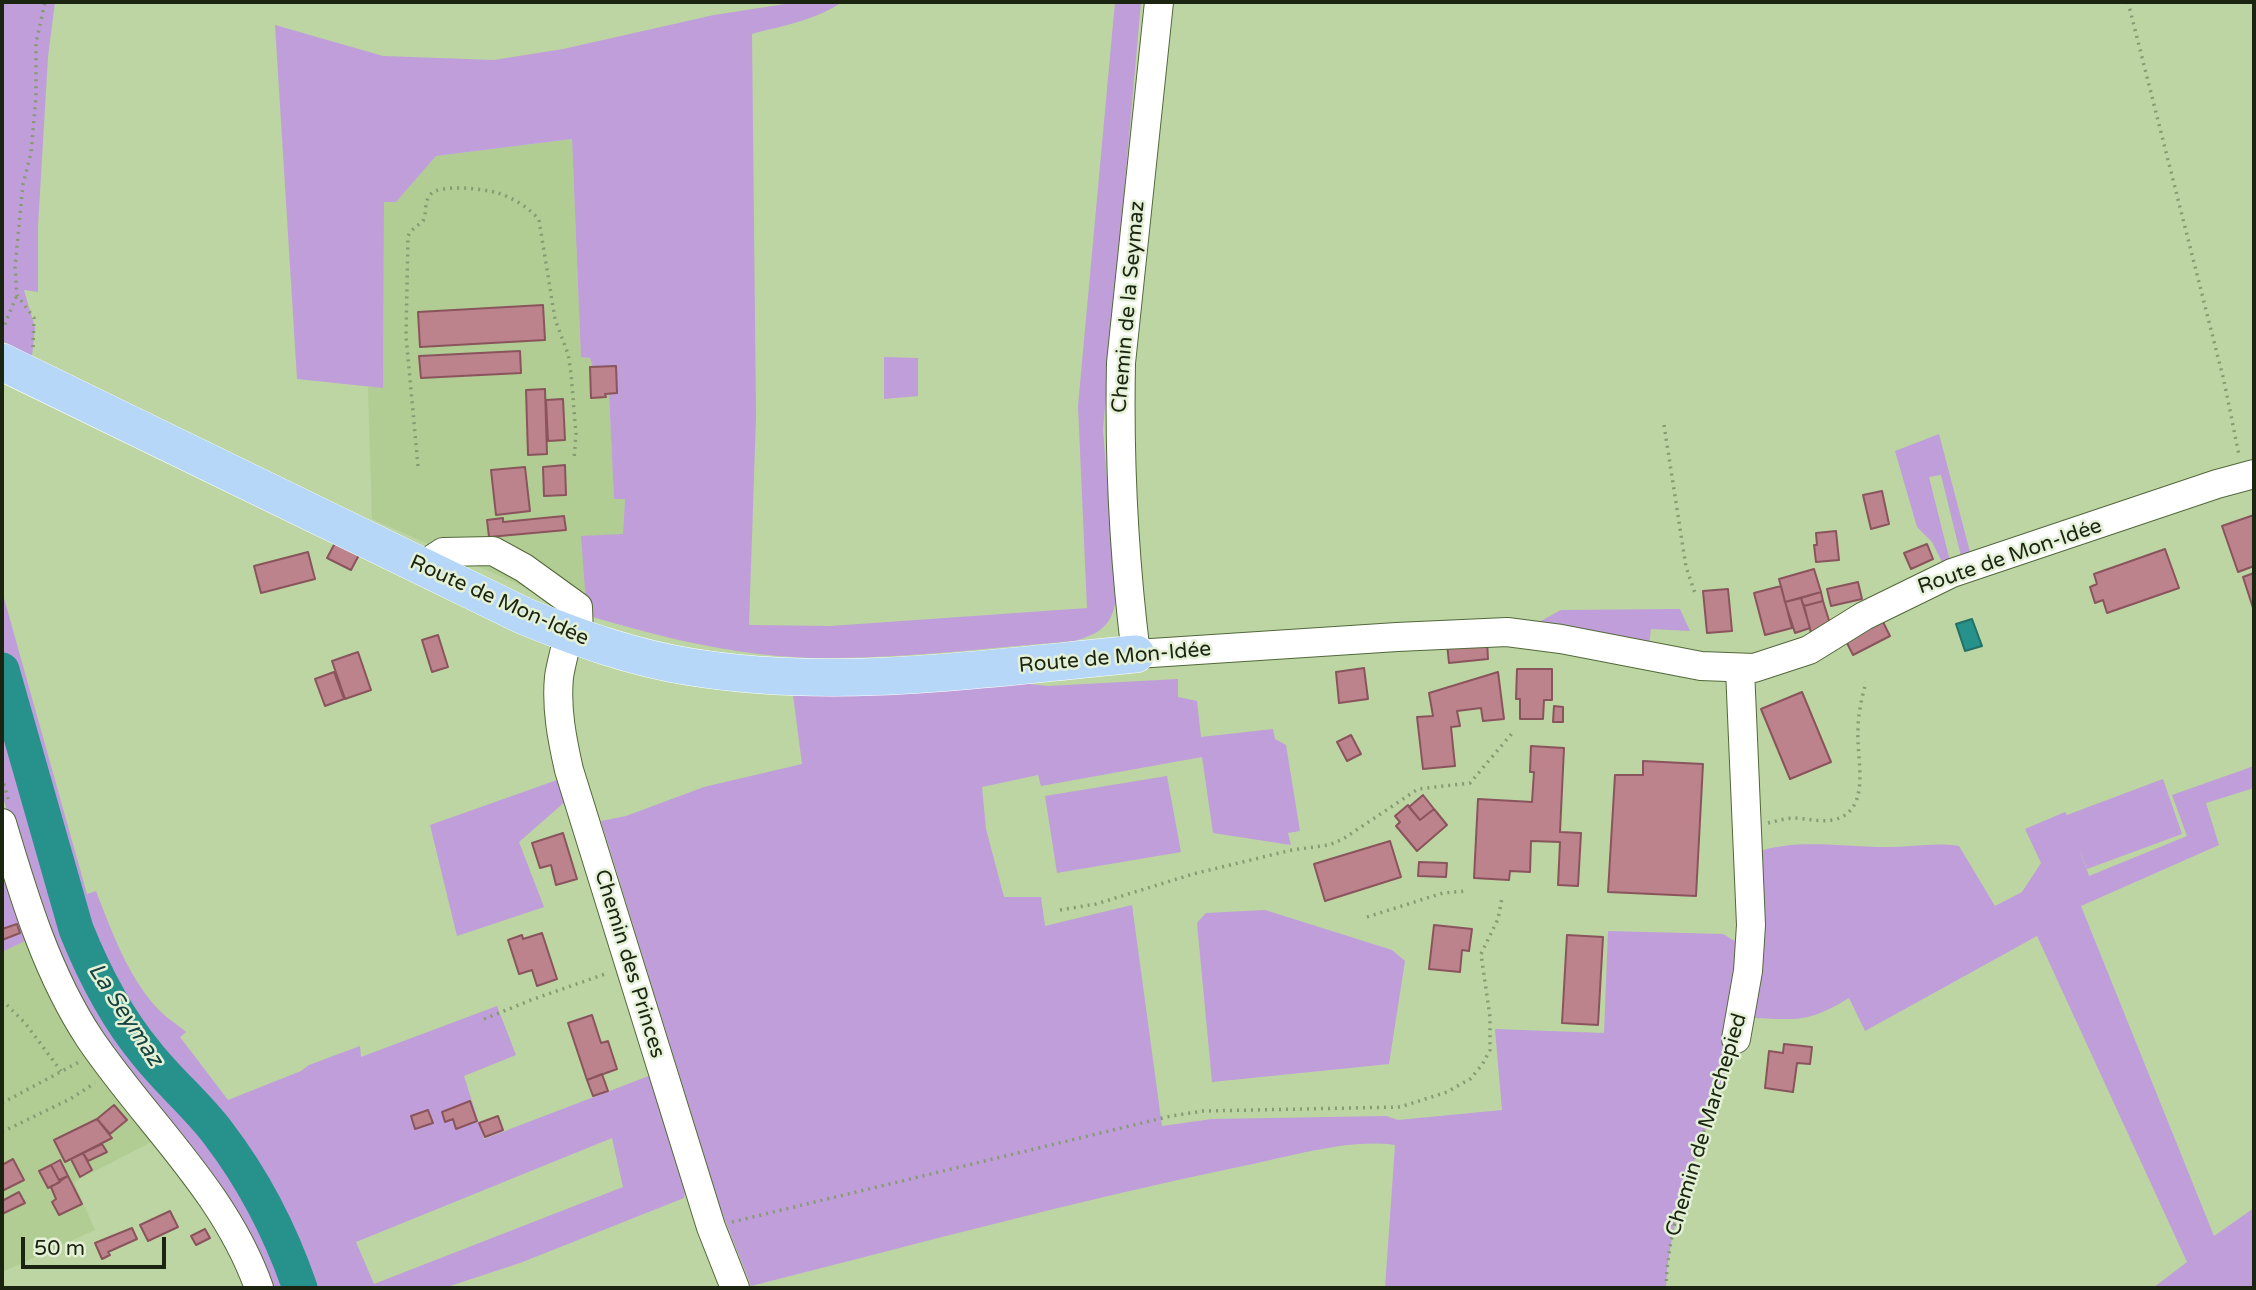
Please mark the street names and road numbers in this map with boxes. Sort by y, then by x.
street label: Chemin de la Seymaz [1107,200,1151,414]
street label: Route de Mon-Idée [1915,514,2105,600]
street label: Route de Mon-Idée [406,550,592,652]
street label: Route de Mon-Idée [1018,637,1212,679]
street label: Chemin des Princes [588,867,670,1061]
street label: Chemin de Marchepied [1661,1010,1753,1240]

